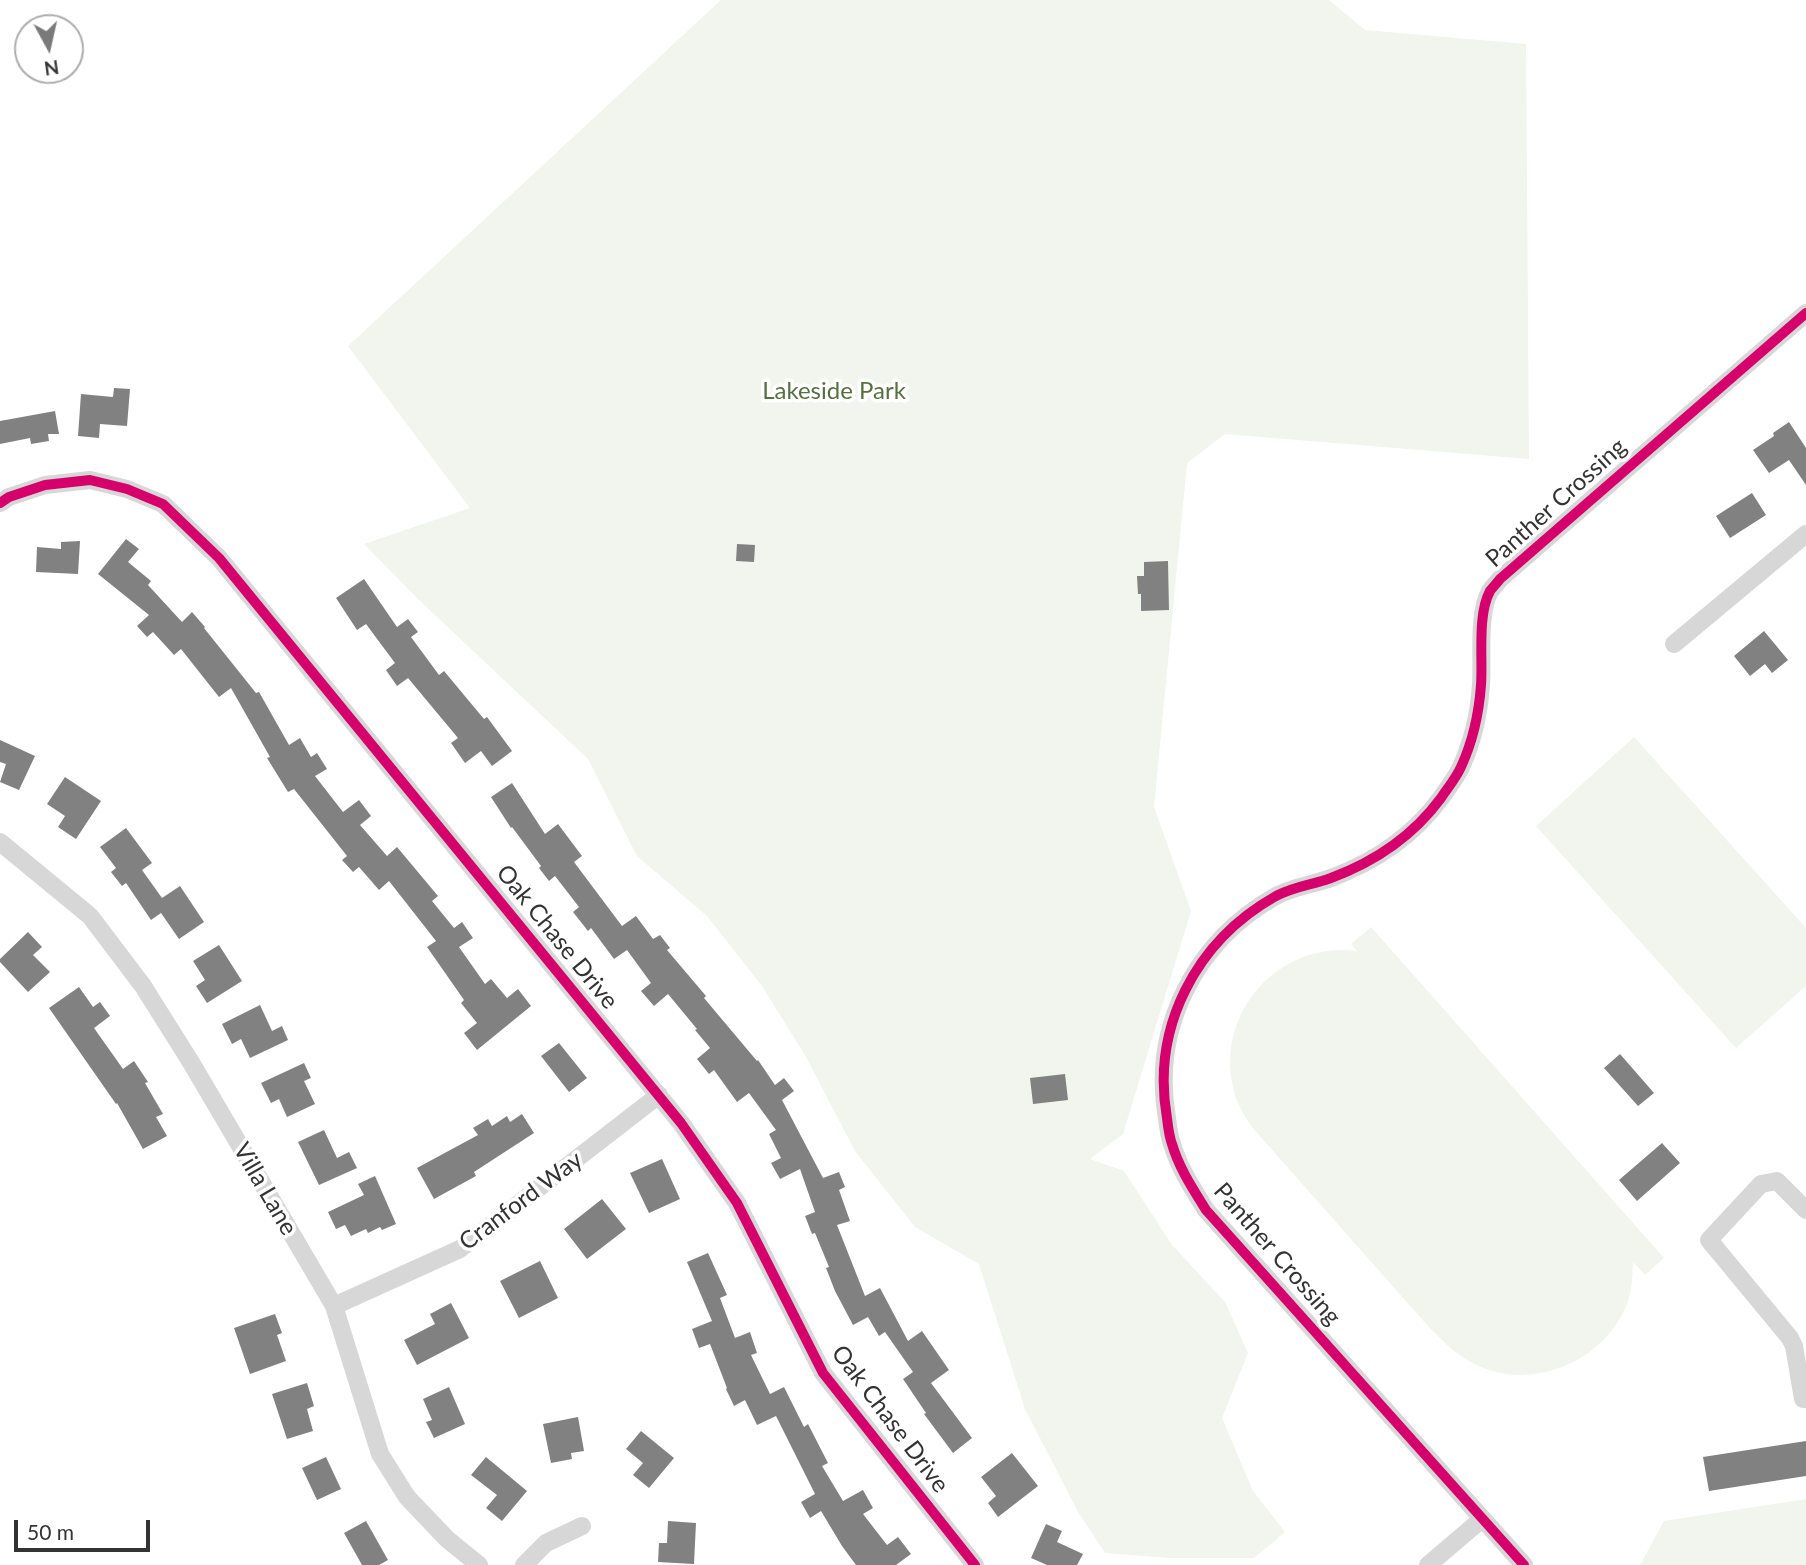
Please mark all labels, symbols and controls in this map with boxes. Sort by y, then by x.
north arrow [14,14,84,84]
text: N [43,56,61,81]
park label: Lakeside Park [762,377,906,405]
street label: Panther Crossing [1480,432,1632,574]
street label: Oak Chase Drive [490,859,624,1015]
street label: Villa Lane [227,1138,303,1240]
street label: Cranford Way [454,1145,588,1257]
street label: Panther Crossing [1207,1177,1347,1331]
street label: Oak Chase Drive [825,1340,955,1498]
scale bar [18,1506,154,1550]
text: 50 m [27,1519,74,1544]

